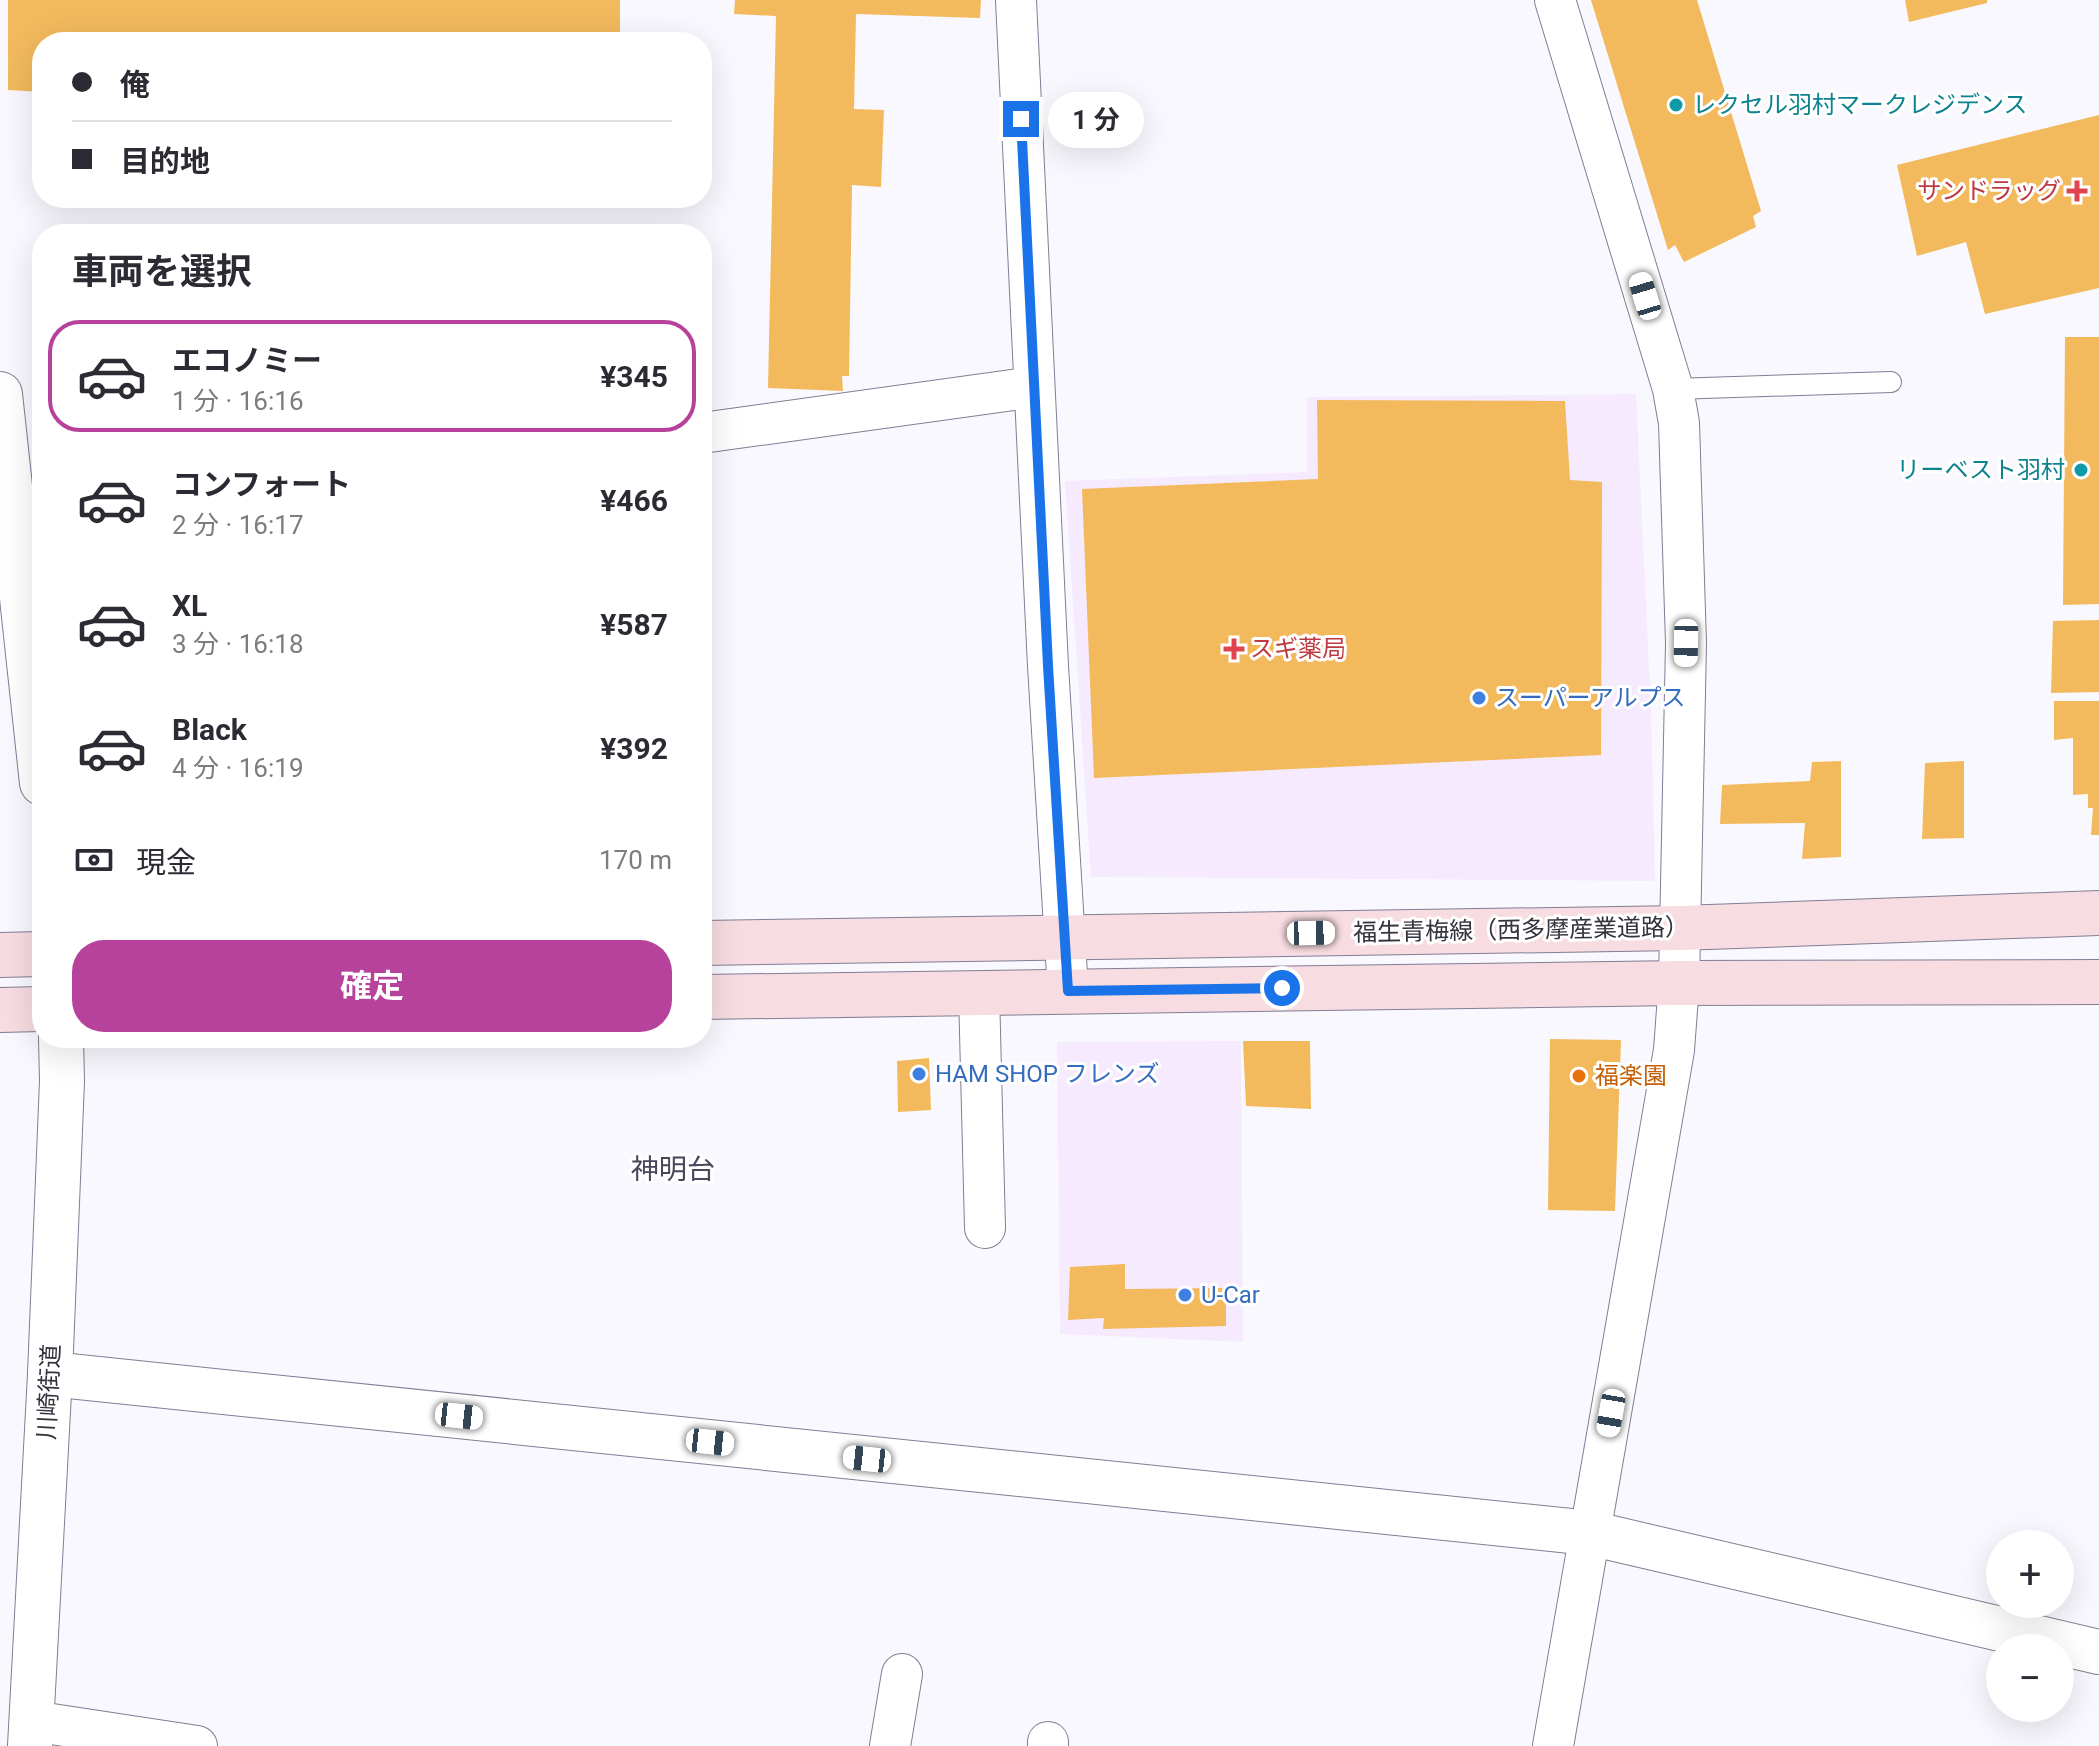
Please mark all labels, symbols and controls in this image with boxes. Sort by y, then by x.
text: 俺 [120,67,150,102]
callout: 1 分 [1049,91,1145,147]
place label: レクセル羽村マークレジデンス [1692,91,2028,119]
marker: レクセル羽村マークレジデンス [1667,96,1685,114]
route end [1003,101,1039,137]
text: 1 分 [1072,105,1120,135]
text: 目的地 [120,144,210,179]
place label: サンドラッグ [1917,177,2061,205]
marker: サンドラッグ [2068,182,2086,200]
text: 車両を選択 [72,251,252,293]
car [1627,270,1663,322]
icon: car [76,340,148,412]
text: エコノミー [172,343,322,378]
text: ¥345 [600,359,668,394]
text: 1 分 · 16:16 [172,386,304,416]
place label: リーベスト羽村 [1897,456,2065,484]
marker: リーベスト羽村 [2072,461,2090,479]
icon: car [76,464,148,536]
text: コンフォート [172,467,351,502]
text: ¥466 [600,483,668,518]
text: 2 分 · 16:17 [172,510,304,540]
icon: car [76,588,148,660]
text: XL [172,588,207,623]
text: ¥587 [600,607,668,642]
car [1674,619,1698,667]
text: 3 分 · 16:18 [172,629,304,659]
place label: スギ薬局 [1250,635,1346,663]
marker: スギ薬局 [1225,640,1243,658]
place label: スーパーアルプス [1495,684,1686,712]
marker: スーパーアルプス [1470,689,1488,707]
icon: car [76,712,148,784]
text: Black [172,712,247,747]
text: ¥392 [600,731,668,766]
text: 4 分 · 16:19 [172,753,304,783]
icon: cash [72,838,116,882]
text: 現金 [136,845,196,880]
text: 170 m [599,845,672,875]
street label: 福生青梅線（西多摩産業道路） [1353,913,1689,947]
car [1287,921,1335,945]
button: 確定 [72,940,672,1032]
route start [1264,970,1300,1006]
place label: HAM SHOP フレンズ [935,1060,1159,1088]
place label: 福楽園 [1595,1062,1667,1090]
marker: HAM SHOP フレンズ [910,1065,928,1083]
marker: 福楽園 [1570,1067,1588,1085]
district label: 神明台 [631,1153,715,1186]
place label: U-Car [1201,1281,1260,1309]
marker: U-Car [1176,1286,1194,1304]
street label: 川崎街道 [33,1343,65,1441]
car [1595,1387,1627,1439]
car [434,1402,484,1430]
car [685,1428,735,1456]
car [842,1445,892,1473]
map controls [1986,1530,2074,1722]
button: + [1986,1530,2074,1618]
button: − [1986,1634,2074,1722]

